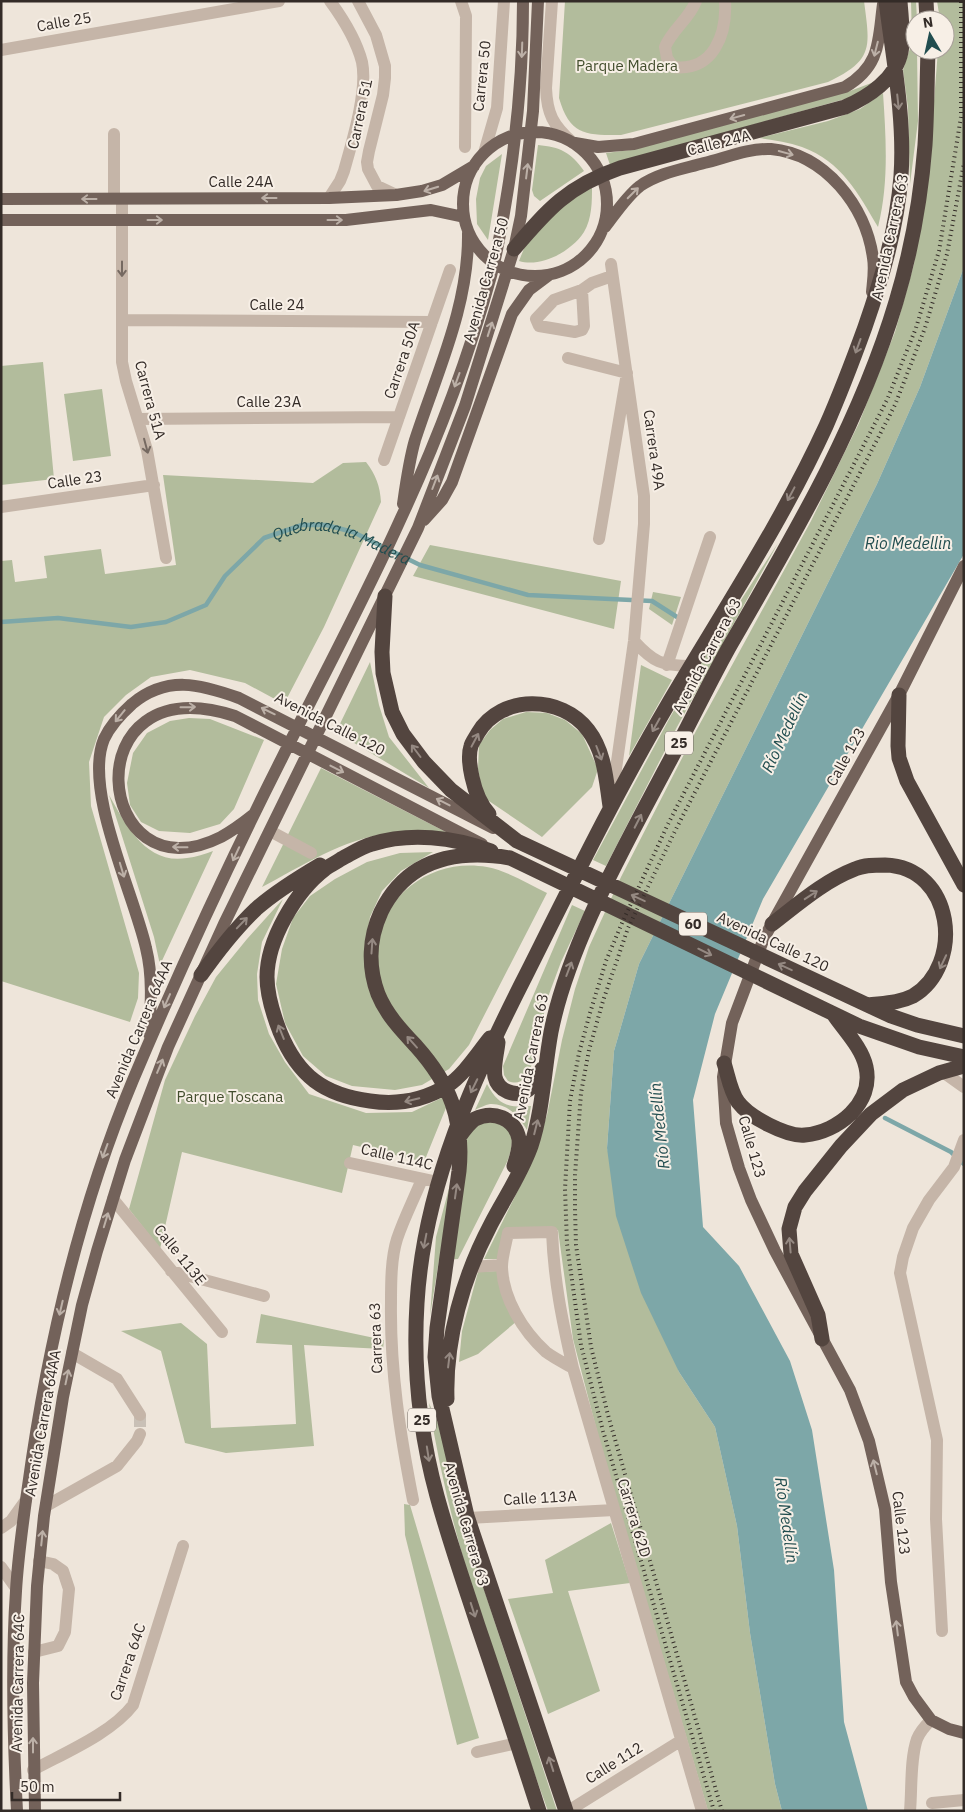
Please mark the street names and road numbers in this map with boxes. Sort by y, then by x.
street label: Calle 25 [35,7,93,36]
street label: Carrera 50 [468,39,495,112]
street label: Carrera 51 [343,77,376,151]
street label: Calle 24A [685,125,753,160]
street label: Calle 24A [209,172,274,191]
street label: Avenida Carrera 63 [867,172,912,302]
street label: Avenida Carrera 50 [459,215,512,344]
street label: Calle 24 [249,295,305,314]
street label: Carrera 50A [379,318,424,401]
street label: Carrera 51A [131,358,170,442]
street label: Calle 23A [237,392,302,411]
street label: Carrera 49A [639,408,670,492]
street label: Calle 23 [46,466,104,493]
street label: Avenida Carrera 63 [668,594,745,717]
street label: Avenida Calle 120 [272,688,389,760]
street label: Calle 123 [822,724,869,789]
road number: 25 [665,731,693,754]
street label: Avenida Calle 120 [714,907,832,976]
road number: 60 [679,912,707,936]
street label: Avenida Carrera 64AA [101,956,176,1101]
street label: Avenida Carrera 63 [509,992,552,1122]
street label: Calle 123 [735,1113,770,1180]
street label: Calle 114C [359,1139,435,1174]
street label: Calle 113E [150,1220,211,1289]
street label: Carrera 63 [365,1302,386,1374]
street label: Avenida Carrera 64AA [20,1348,65,1498]
road number: 25 [408,1408,436,1432]
street label: Avenida Carrera 63 [440,1459,493,1588]
street label: Carrera 62D [613,1476,655,1560]
street label: Calle 113A [503,1486,578,1509]
street label: Calle 123 [888,1490,915,1556]
street label: Avenida Carrera 64C [7,1614,28,1752]
street label: Carrera 64C [105,1621,150,1703]
street label: Calle 112 [581,1738,646,1788]

